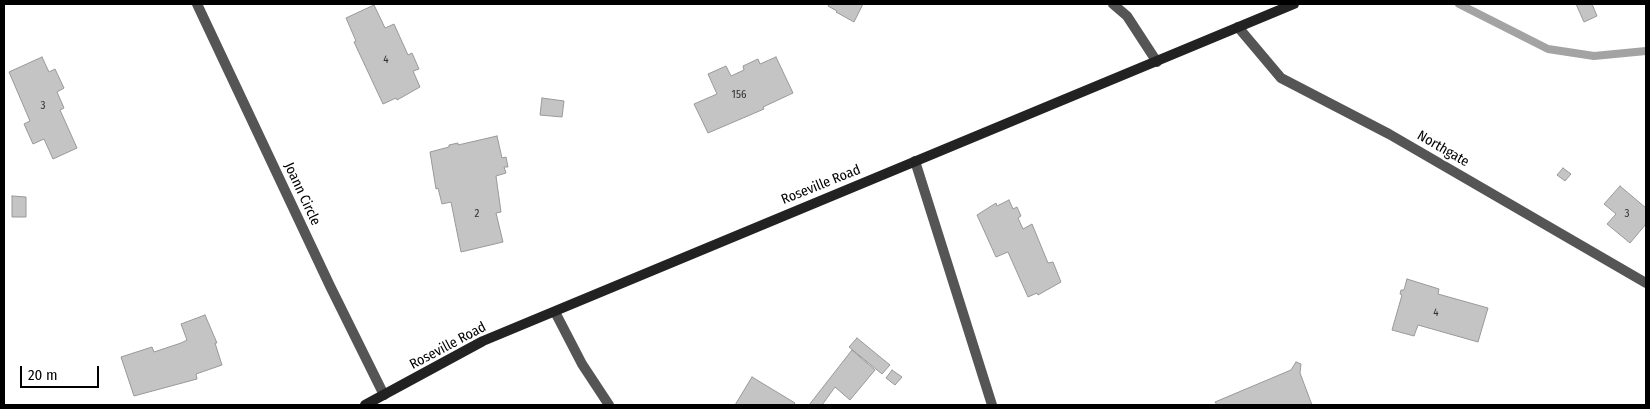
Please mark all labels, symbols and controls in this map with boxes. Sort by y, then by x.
house number: 4 [383,53,389,67]
house number: 156 [732,88,746,102]
house number: 3 [41,99,45,113]
street label: Northgate [1414,127,1472,171]
street label: Joann Circle [280,160,324,228]
street label: Roseville Road [779,161,863,209]
house number: 2 [475,207,479,221]
house number: 3 [1625,207,1629,221]
house number: 4 [1433,306,1439,320]
street label: Roseville Road [407,319,489,373]
scale bar [22,356,101,388]
text: 20 m [28,366,58,384]

